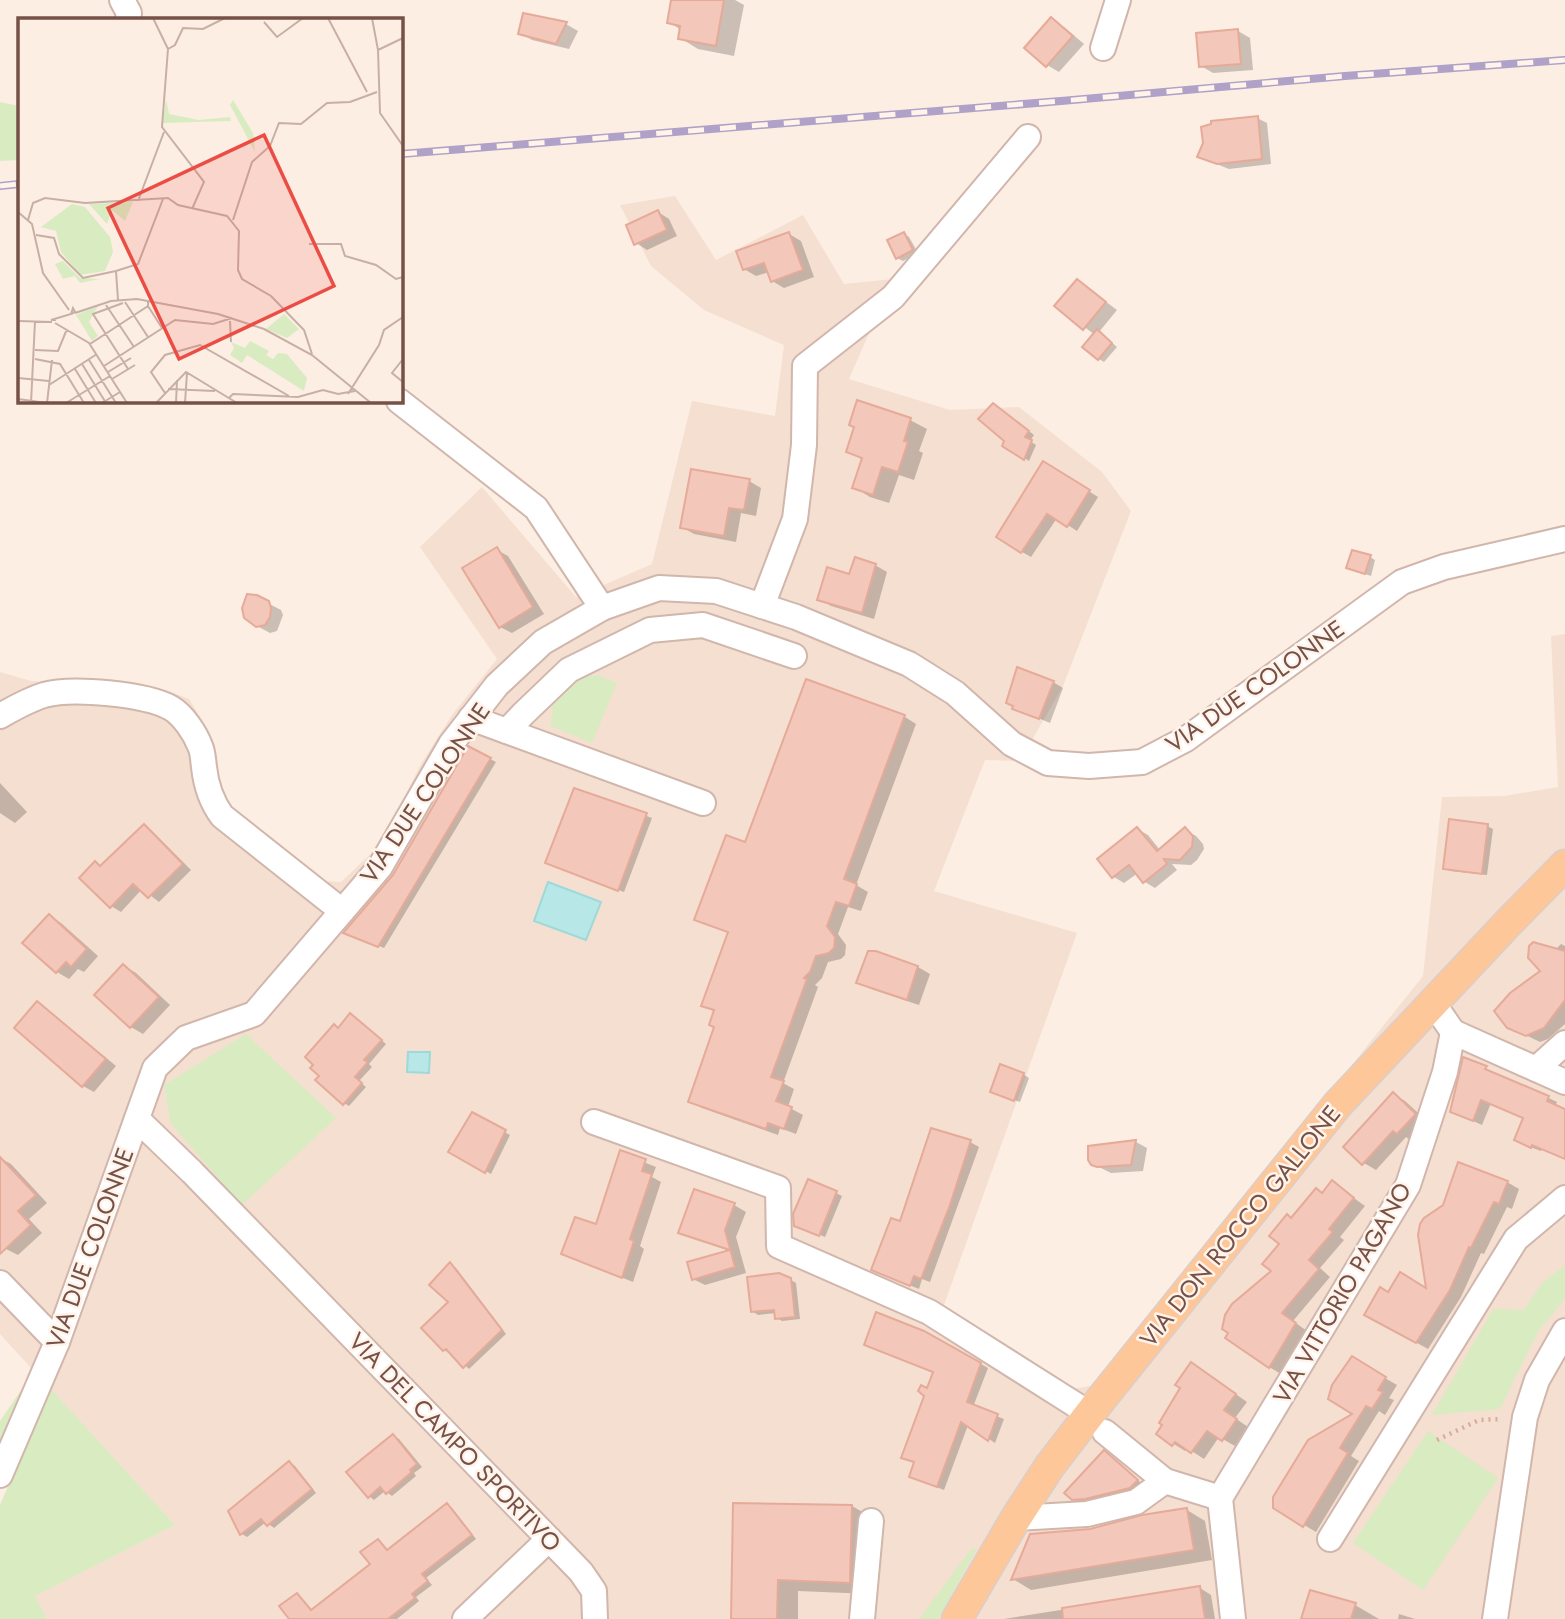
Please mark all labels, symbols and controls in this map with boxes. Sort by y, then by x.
inset map [18,18,402,402]
street label: VIA DUE COLONNE [1158,611,1352,761]
street label: VIA DUE COLONNE [351,696,499,890]
street label: VIA DON ROCCO GALLONE [1131,1097,1349,1355]
street label: VIA DUE COLONNE [37,1143,143,1353]
street label: VIA VITTORIO PAGANO [1264,1176,1420,1410]
street label: VIA DEL CAMPO SPORTIVO [341,1324,569,1560]

